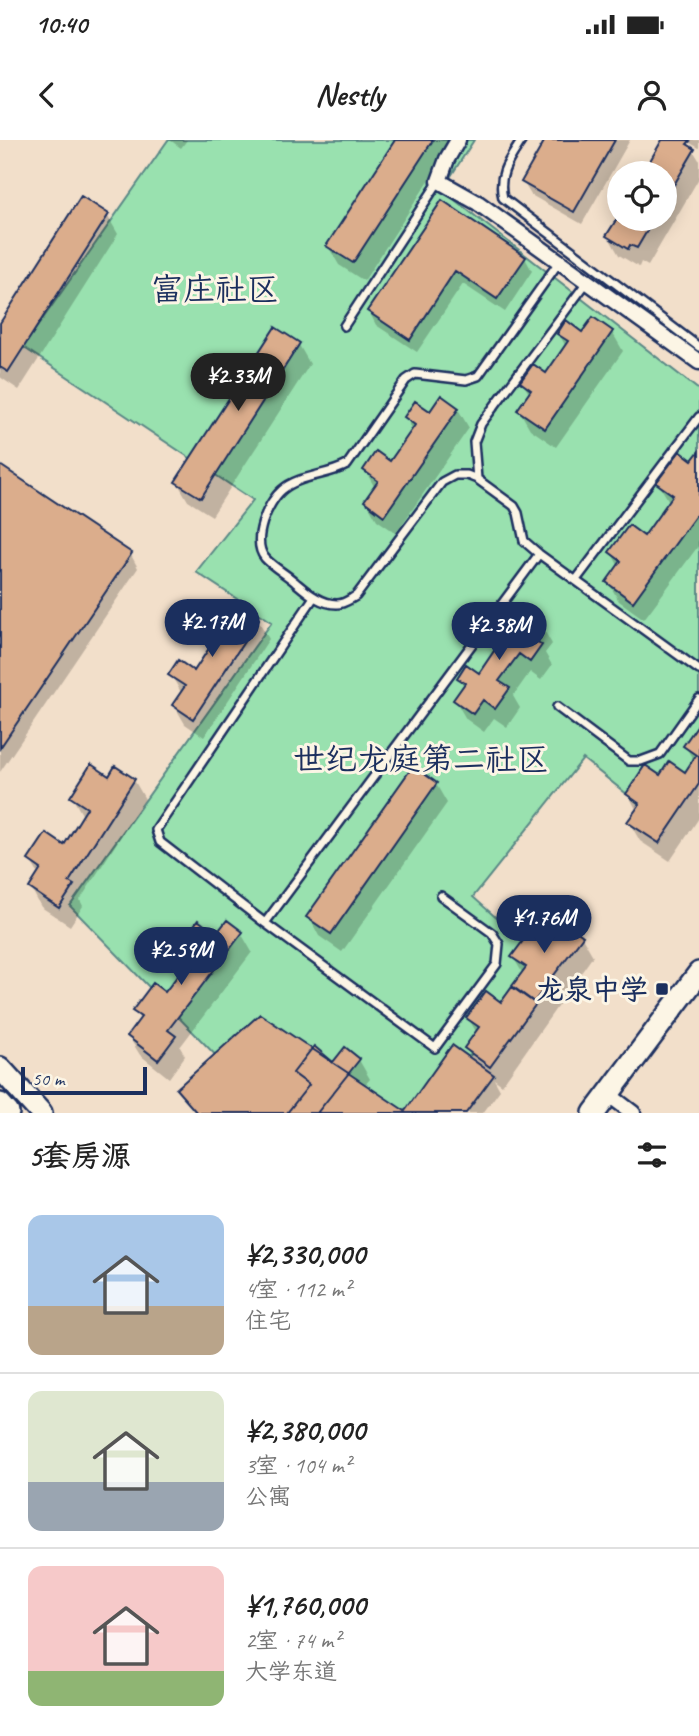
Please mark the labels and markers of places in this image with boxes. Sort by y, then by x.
pin: ¥2.33M [181,354,295,413]
pin: ¥2.17M [155,600,269,659]
pin: ¥2.38M [442,602,556,662]
pin: ¥1.76M [487,896,601,955]
pin: ¥2.59M [124,928,238,987]
place label: 龙泉中学 [536,972,648,1007]
marker: 龙泉中学 [654,981,670,997]

